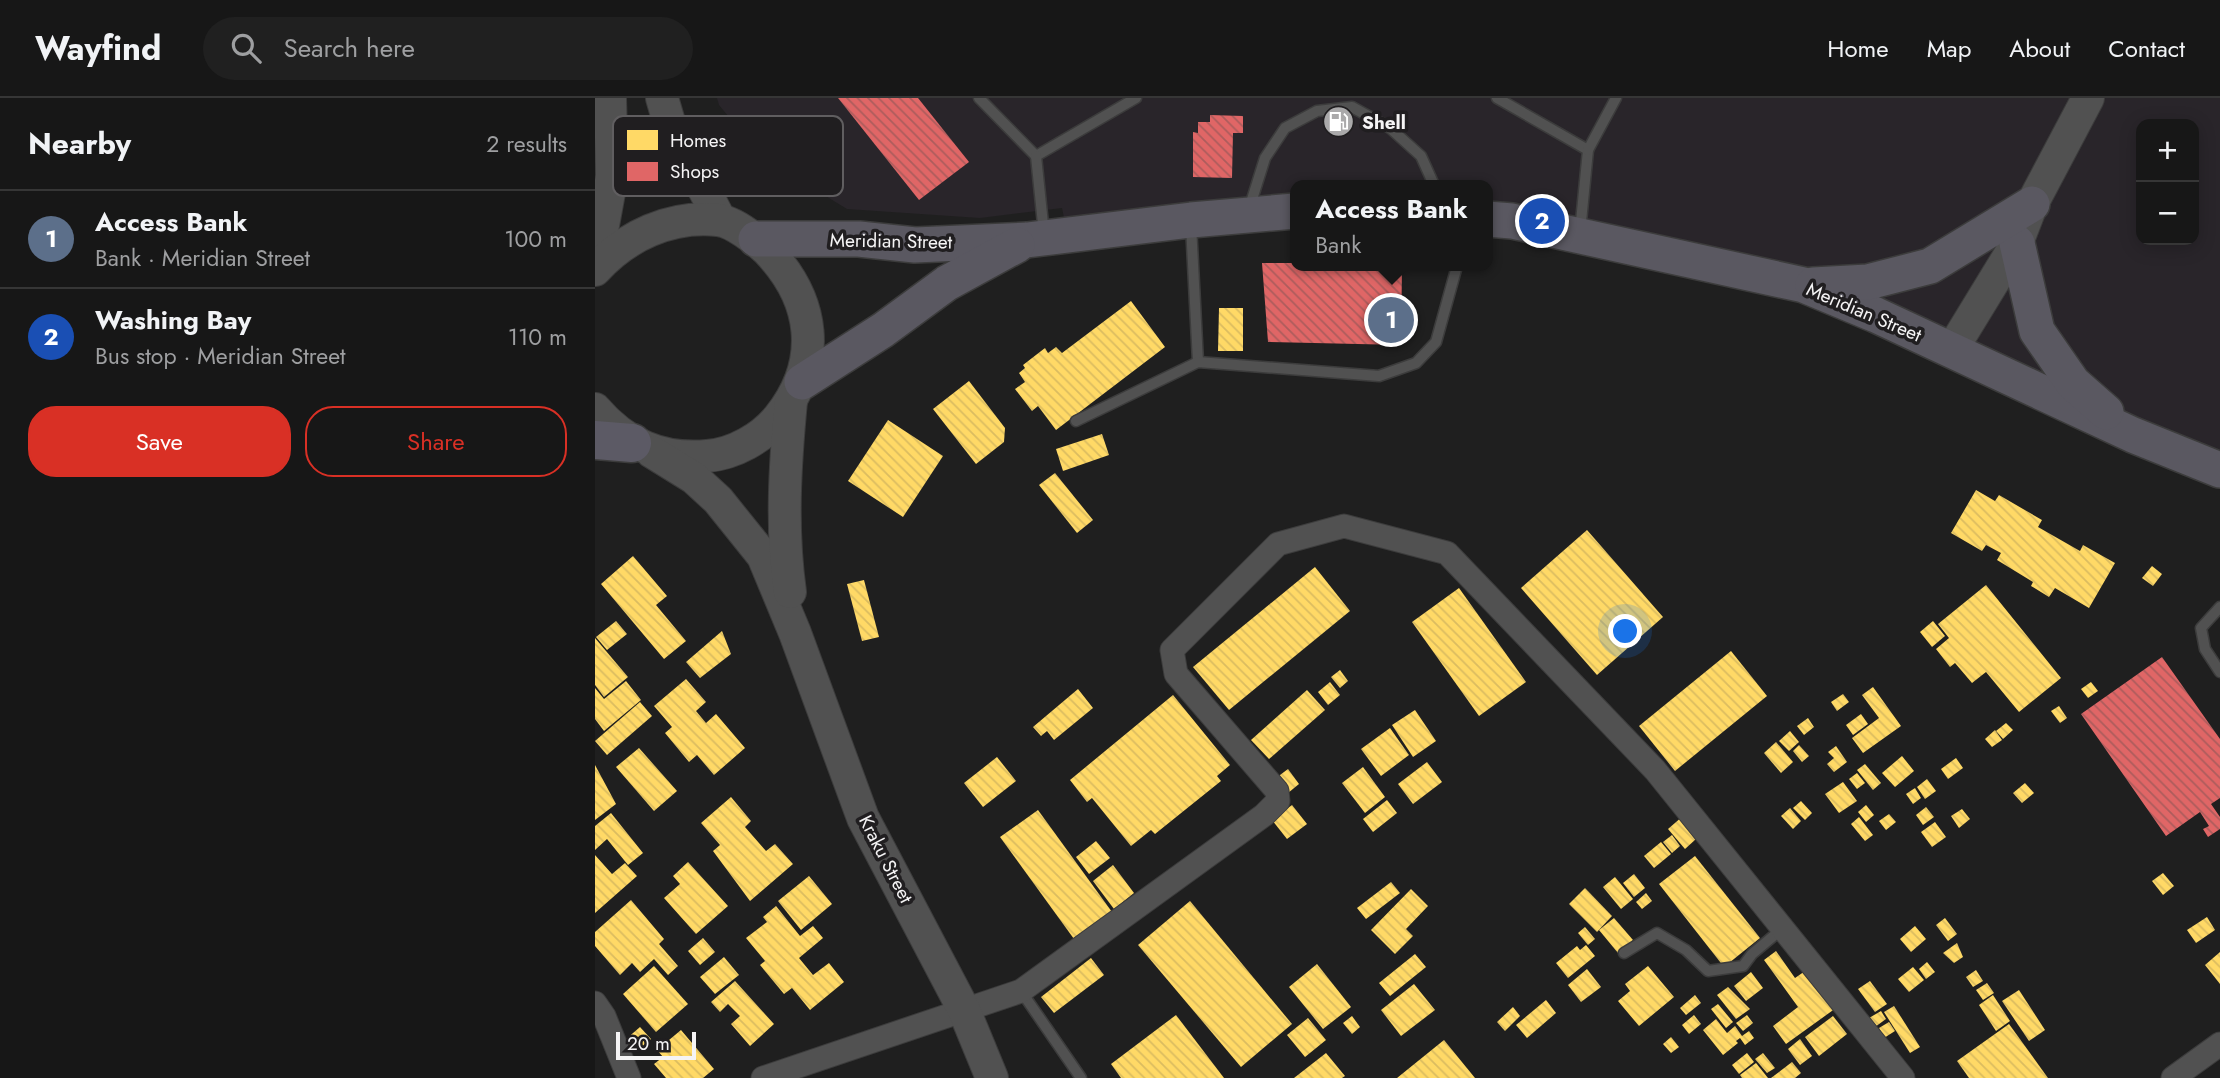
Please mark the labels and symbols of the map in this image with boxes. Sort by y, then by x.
fuel station icon: Shell [1322,105,1356,139]
place label: Shell [1362,109,1406,136]
legend [613,116,843,196]
text: Homes [670,127,727,154]
text: Shops [670,158,720,185]
pin: 2 [1519,195,1565,247]
street label: Meridian Street [829,226,953,256]
street label: Meridian Street [1802,276,1926,349]
pin: 1 [1368,294,1414,346]
your location [1608,614,1642,648]
street label: Kraku Street [852,810,920,908]
scale bar [616,1029,697,1061]

